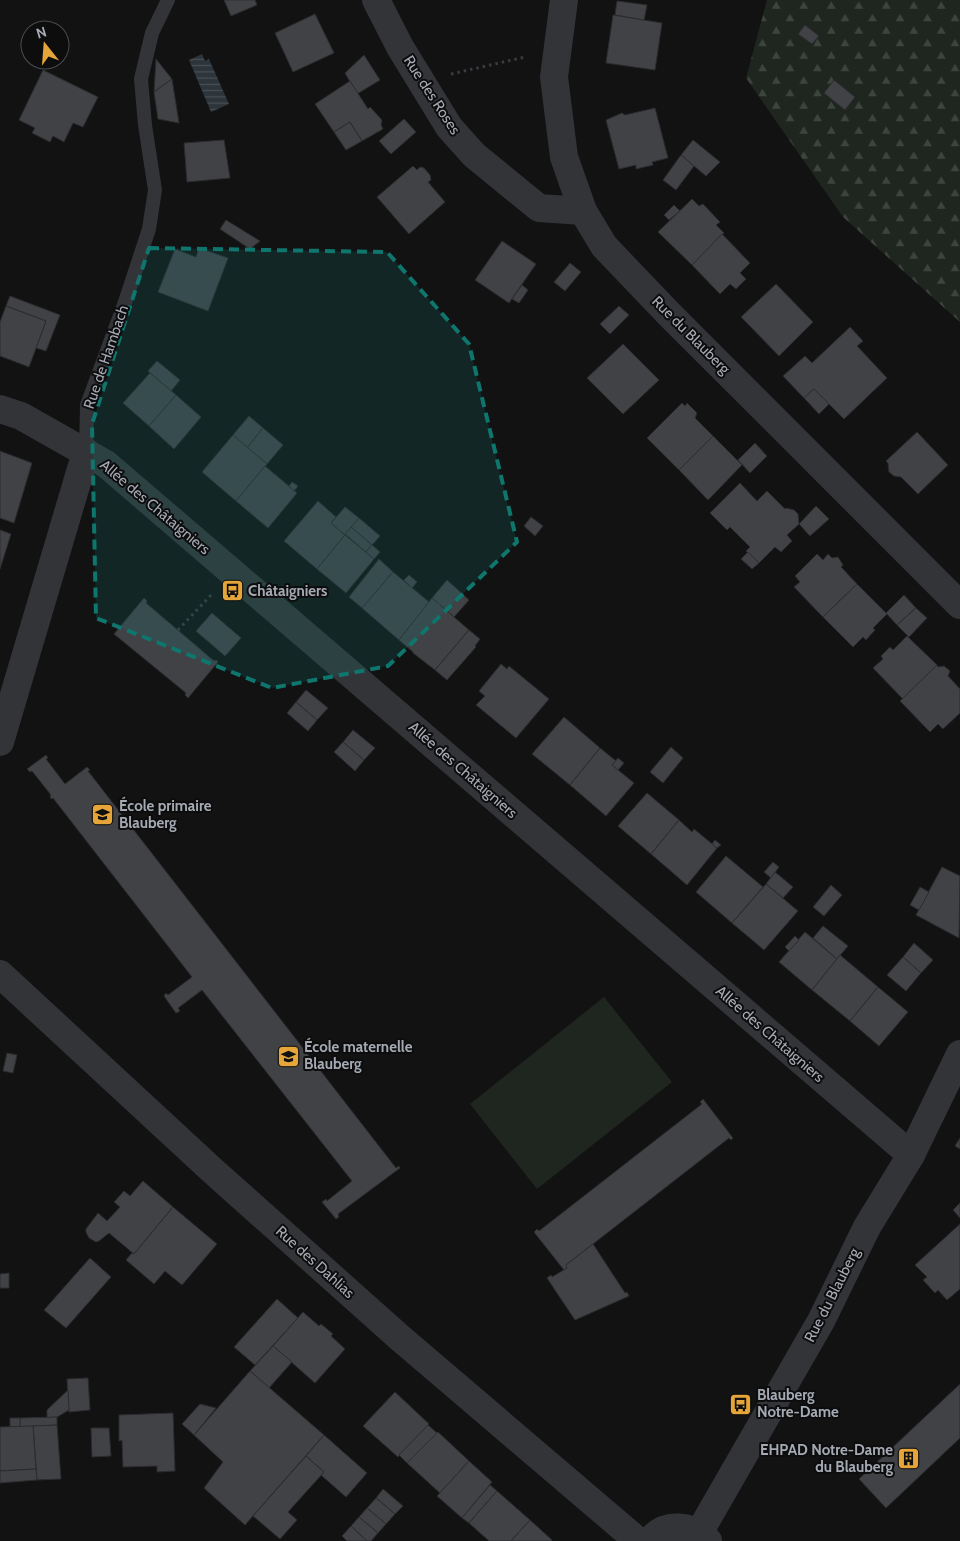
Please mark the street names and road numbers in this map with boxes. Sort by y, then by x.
street label: Rue des Roses [400,52,464,138]
street label: Rue du Blauberg [648,292,734,378]
street label: Rue de Hambach [80,303,132,411]
street label: Allée des Châtaigniers [96,456,214,558]
street label: Allée des Châtaigniers [405,718,521,822]
street label: Allée des Châtaigniers [712,982,828,1086]
street label: Rue des Dahlias [272,1222,358,1302]
street label: Rue du Blauberg [801,1245,864,1345]

